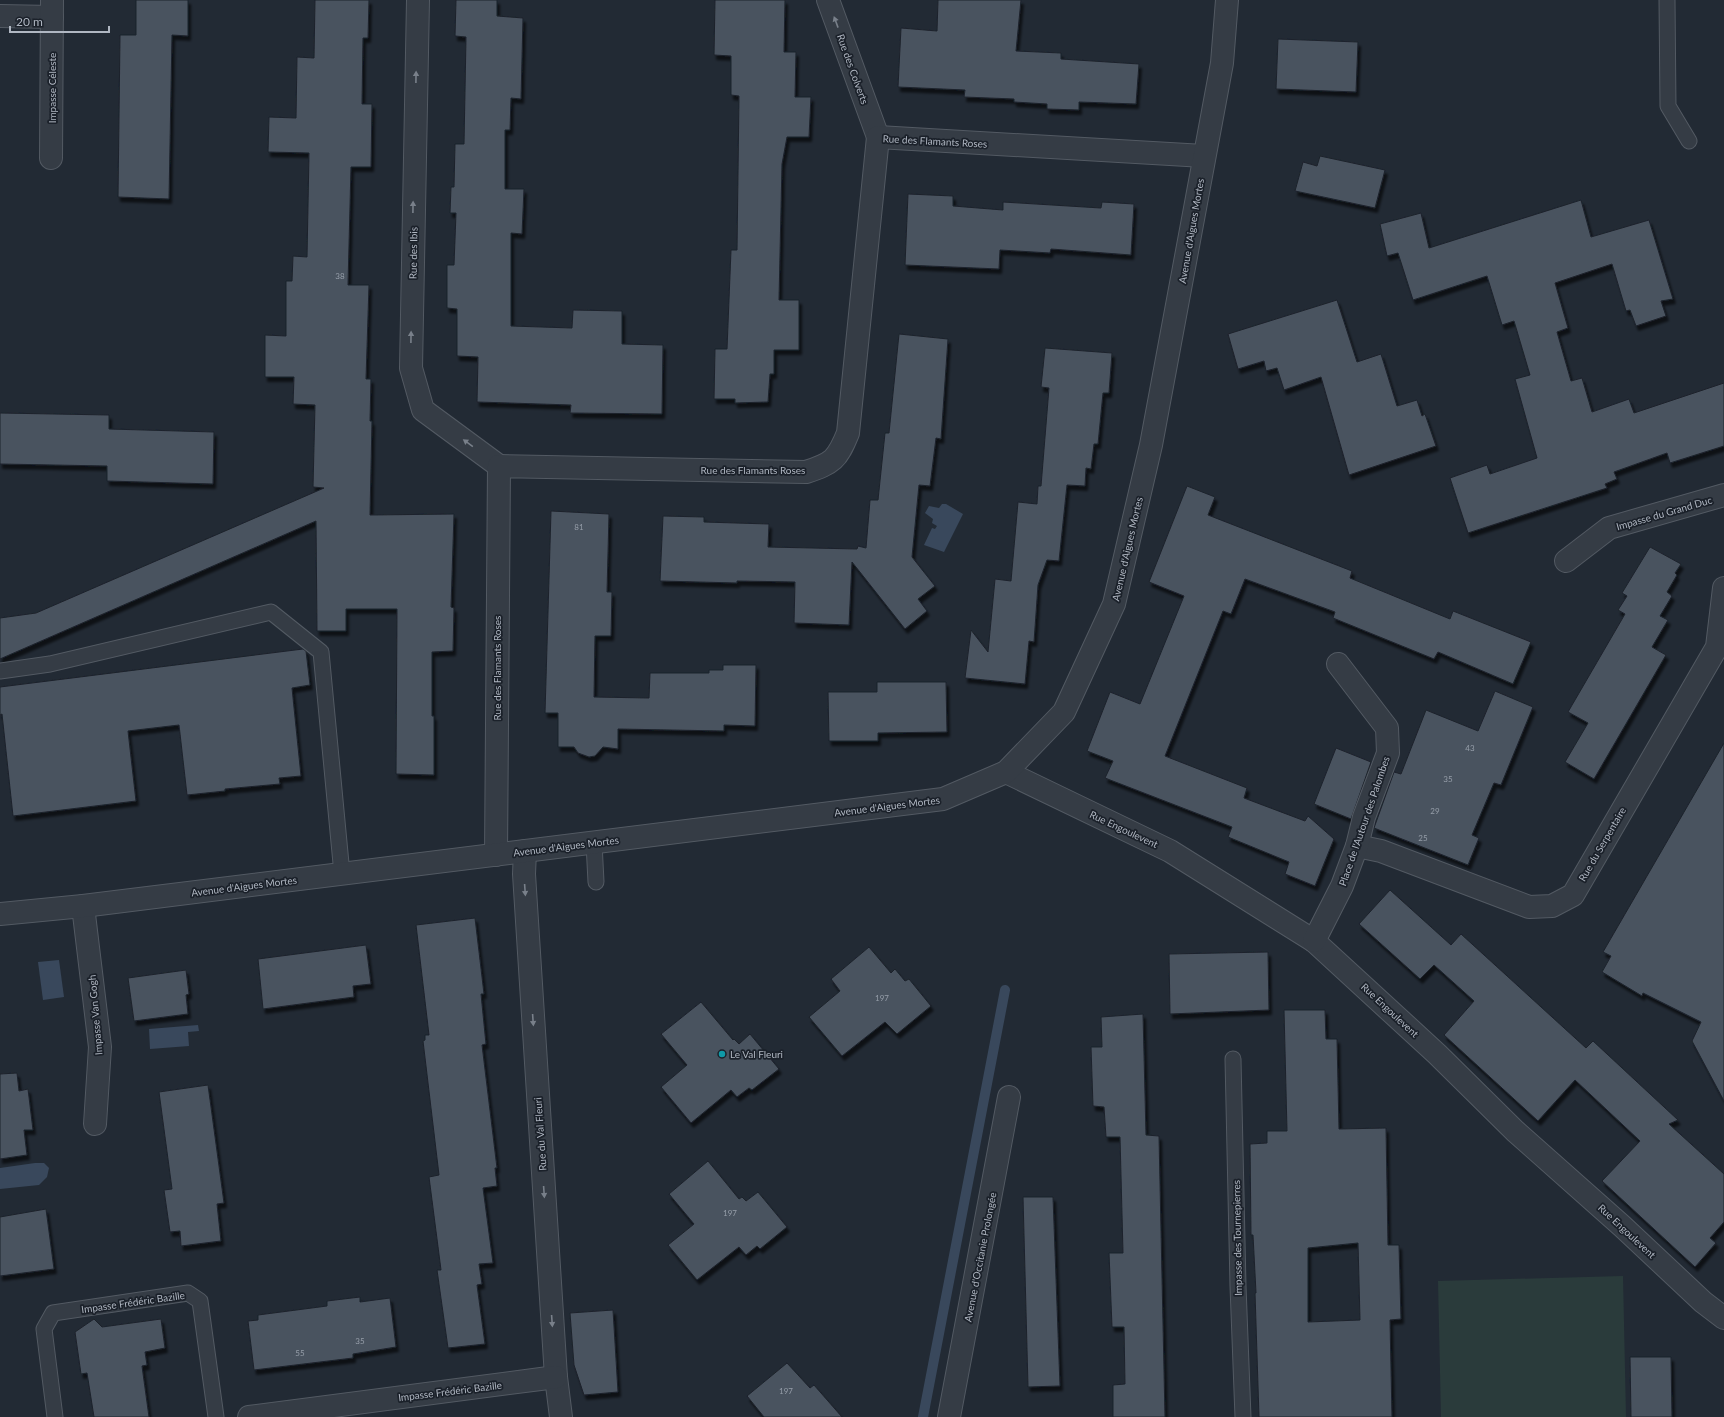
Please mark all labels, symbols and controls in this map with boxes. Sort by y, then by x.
scale bar [10,8,109,34]
text: 20 m [16,14,43,29]
one-way arrow [832,15,838,27]
street label: Rue des Colverts [835,32,871,106]
street label: Impasse Céleste [46,53,58,123]
one-way arrow [413,70,419,83]
street label: Rue des Flamants Roses [882,132,988,150]
street label: Avenue d'Aigues Mortes [1176,178,1206,284]
one-way arrow [410,201,417,213]
street label: Rue des Ibis [407,227,419,279]
house number: 38 [335,271,345,281]
one-way arrow [408,330,414,343]
one-way arrow [463,439,473,447]
street label: Rue des Flamants Roses [701,464,805,476]
street label: Impasse du Grand Duc [1615,494,1714,532]
street label: Avenue d'Aigues Mortes [1109,496,1145,602]
house number: 81 [574,522,584,532]
street label: Rue des Flamants Roses [491,616,503,720]
house number: 43 [1465,743,1475,753]
street label: Place de l'Autour des Palombes [1336,755,1392,887]
house number: 35 [1443,774,1453,784]
street label: Avenue d'Aigues Mortes [833,794,941,818]
street label: Rue du Serpentaire [1576,805,1628,883]
house number: 29 [1430,806,1440,816]
street label: Rue Engoulevent [1088,808,1160,850]
house number: 25 [1418,833,1428,843]
street label: Avenue d'Aigues Mortes [512,834,620,858]
street label: Avenue d'Aigues Mortes [190,874,298,898]
one-way arrow [521,884,528,896]
street label: Impasse Van Gogh [86,974,104,1056]
street label: Rue Engoulevent [1359,980,1421,1040]
house number: 197 [875,993,889,1003]
one-way arrow [530,1014,536,1027]
place label: Le Val Fleuri [730,1048,783,1060]
marker: Le Val Fleuri [717,1049,727,1059]
street label: Rue du Val Fleuri [531,1097,549,1171]
street label: Impasse des Tournepierres [1230,1180,1244,1296]
one-way arrow [540,1186,547,1198]
street label: Avenue d'Occitanie Prolongée [962,1191,998,1323]
street label: Rue Engoulevent [1596,1201,1658,1261]
house number: 197 [723,1208,737,1218]
street label: Impasse Frédéric Bazille [80,1289,186,1315]
one-way arrow [549,1315,556,1327]
house number: 35 [355,1336,365,1346]
house number: 55 [295,1348,305,1358]
street label: Impasse Frédéric Bazille [397,1379,503,1403]
house number: 197 [779,1386,793,1396]

